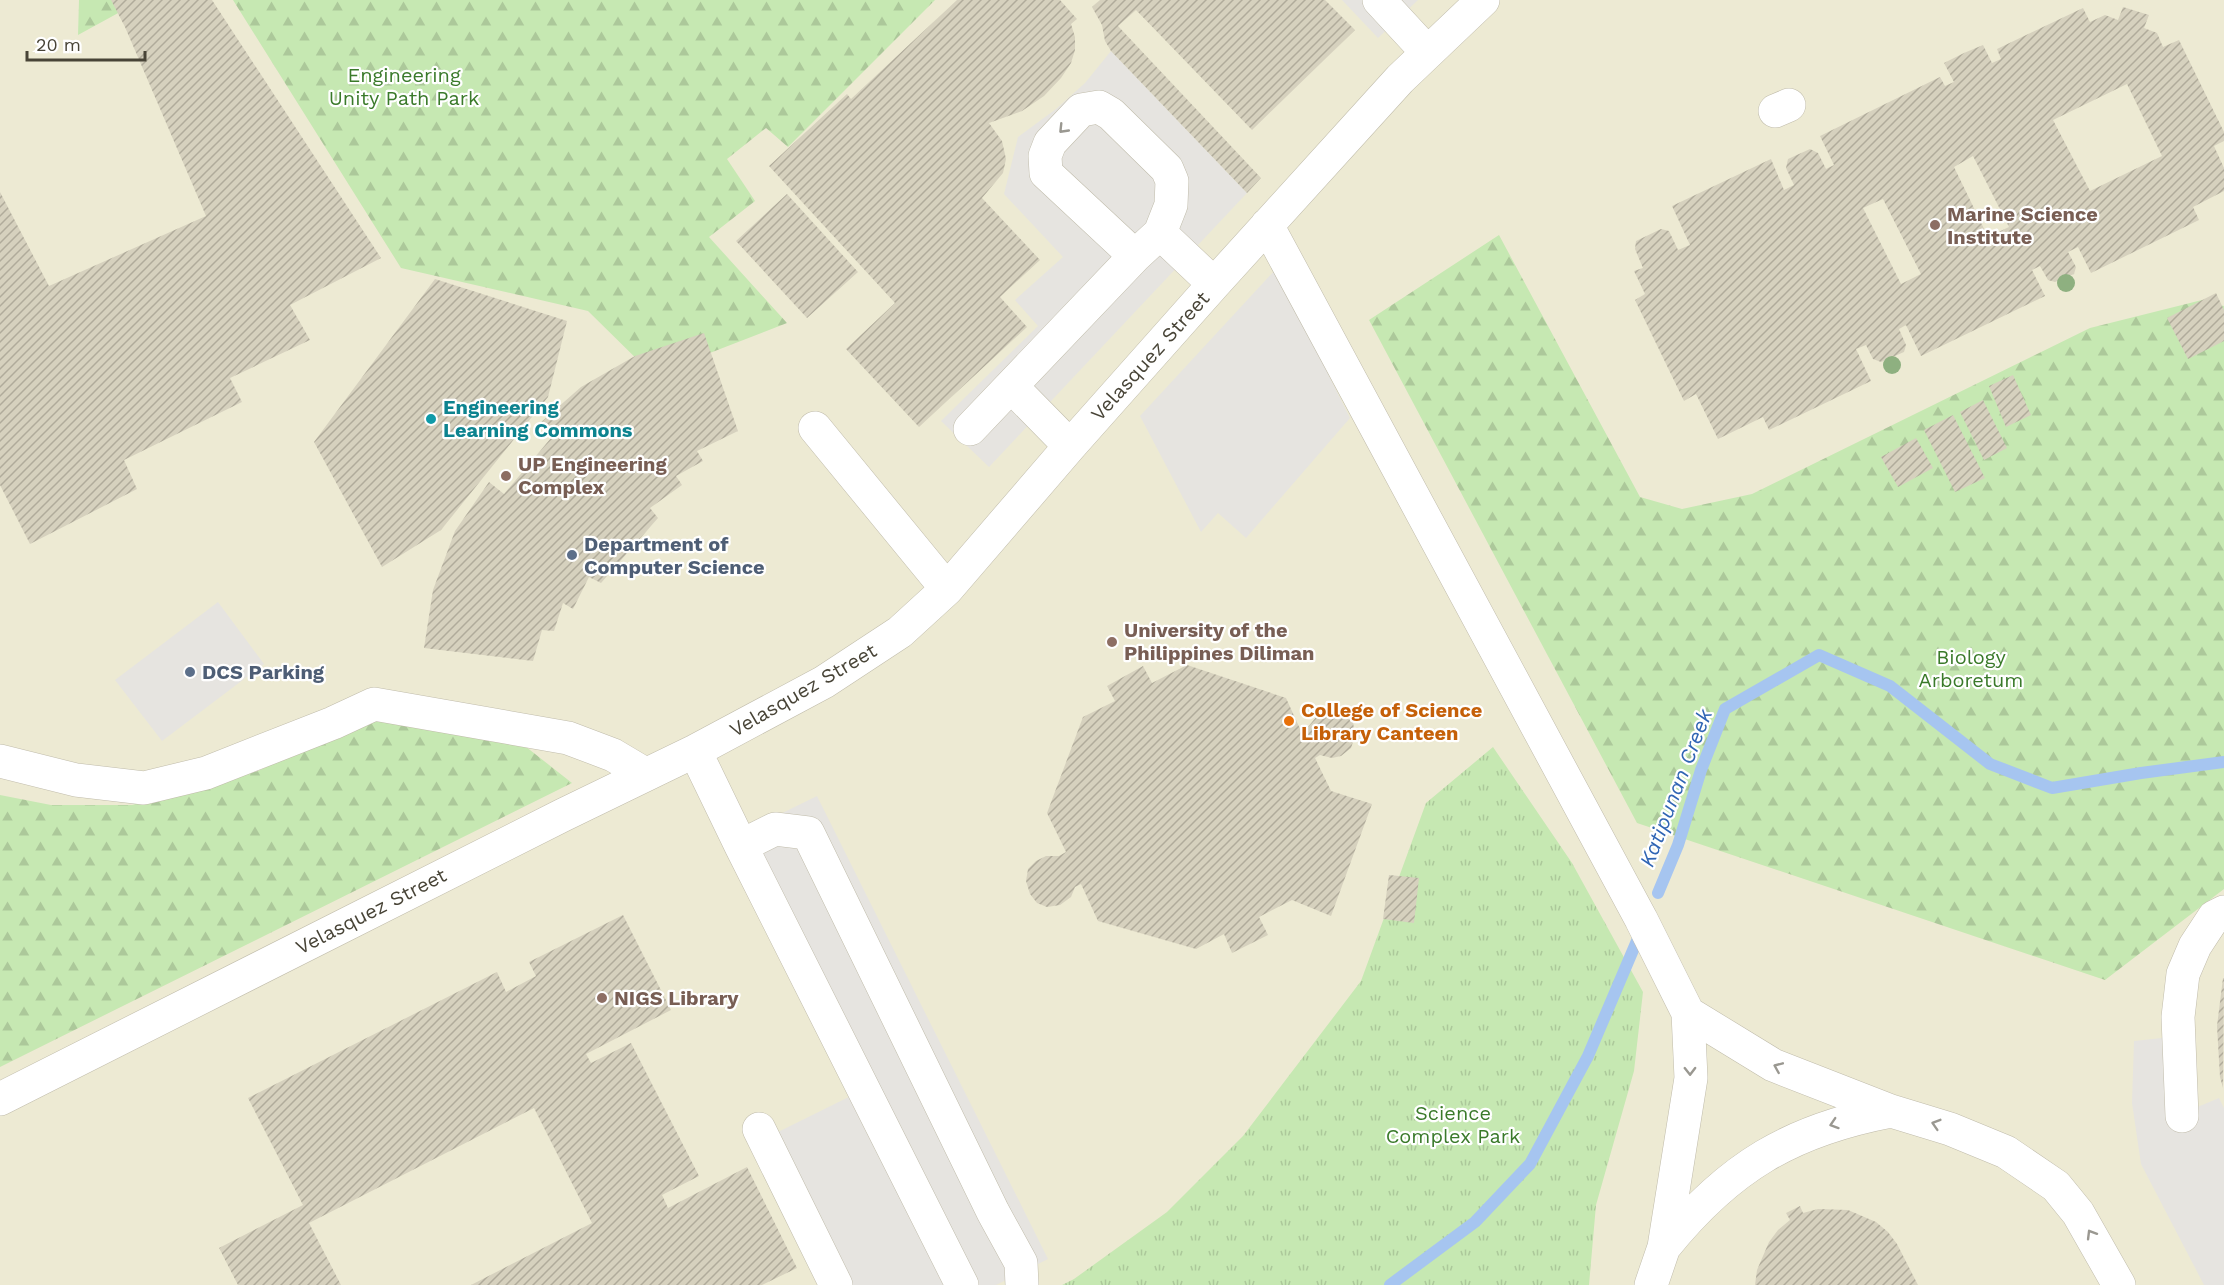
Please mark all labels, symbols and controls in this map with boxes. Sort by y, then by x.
scale bar [27,24,146,62]
text: 20 m [36,34,81,55]
park label: Engineering Unity Path Park [329,63,479,110]
one-way arrow [1059,122,1070,133]
place label: Marine Science Institute [1947,202,2098,249]
marker: Marine Science Institute [1928,218,1942,232]
street label: Velasquez Street [1086,286,1215,426]
place label: Engineering Learning Commons [443,395,633,442]
marker: Engineering Learning Commons [424,412,438,426]
place label: UP Engineering Complex [518,452,668,499]
marker: UP Engineering Complex [499,469,513,483]
place label: Department of Computer Science [584,532,765,579]
marker: Department of Computer Science [565,548,579,562]
place label: University of the Philippines Diliman [1124,618,1315,665]
marker: University of the Philippines Diliman [1105,635,1119,649]
street label: Velasquez Street [725,638,881,742]
park label: Biology Arboretum [1919,645,2023,692]
place label: DCS Parking [202,660,325,684]
marker: DCS Parking [183,665,197,679]
place label: College of Science Library Canteen [1301,698,1482,745]
water label: Katipunan Creek [1634,705,1717,870]
marker: College of Science Library Canteen [1282,714,1296,728]
street label: Velasquez Street [292,862,451,959]
place label: NIGS Library [614,986,739,1010]
marker: NIGS Library [595,991,609,1005]
one-way arrow [1773,1062,1784,1074]
one-way arrow [1684,1067,1696,1076]
park label: Science Complex Park [1386,1101,1520,1148]
one-way arrow [1829,1117,1840,1129]
one-way arrow [1931,1119,1942,1131]
one-way arrow [2087,1230,2098,1240]

